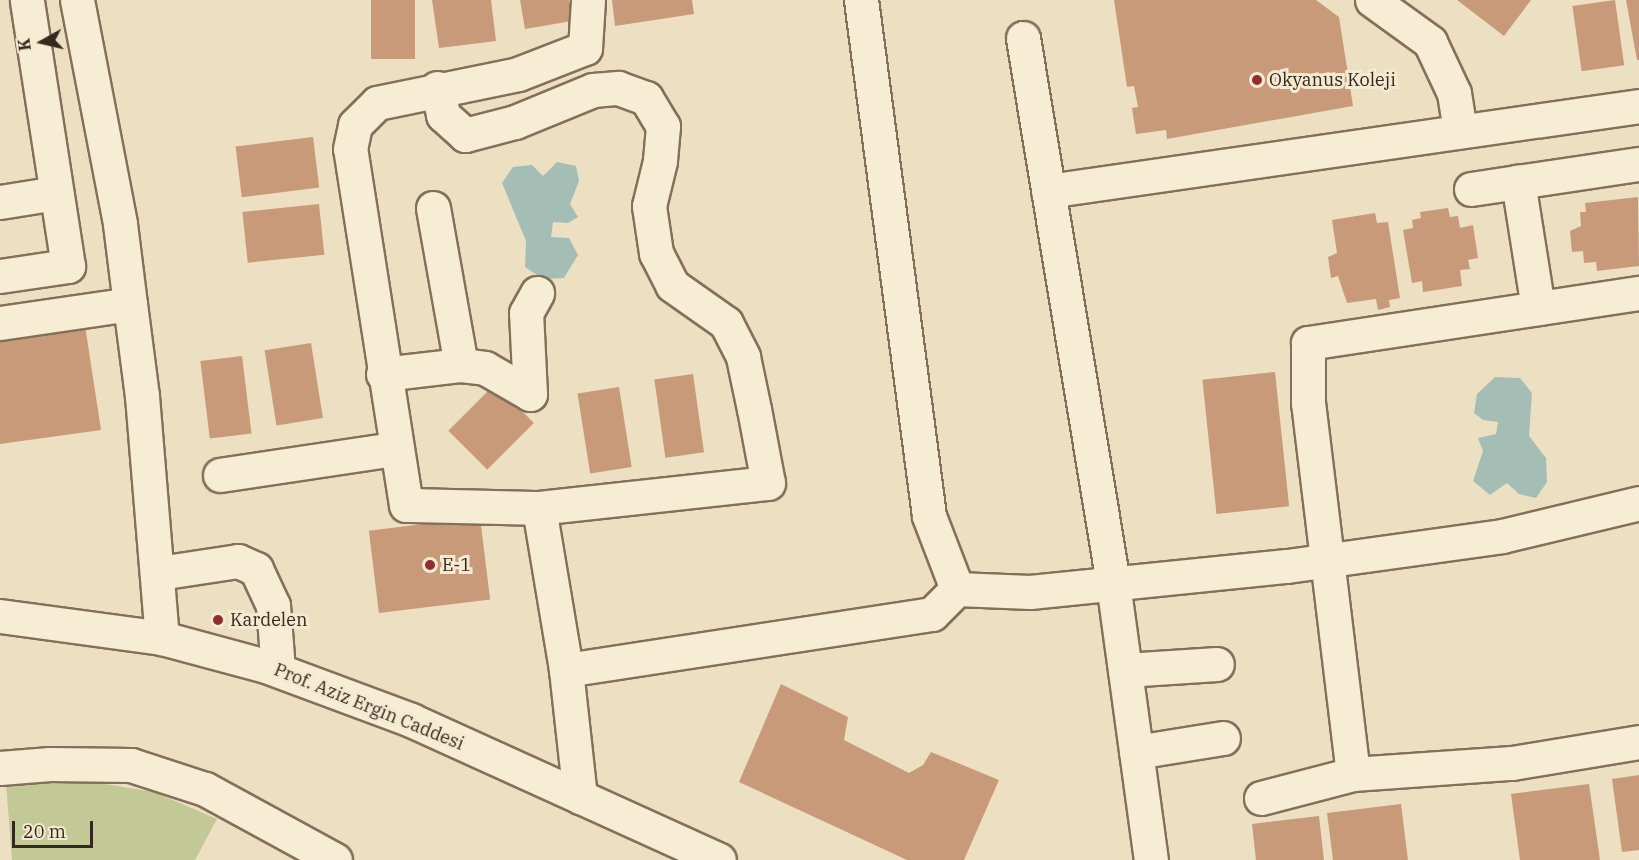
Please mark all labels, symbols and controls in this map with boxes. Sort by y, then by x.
north arrow [12,12,72,72]
text: K [13,37,35,52]
place label: Okyanus Koleji [1269,69,1396,91]
marker: Okyanus Koleji [1250,73,1264,87]
place label: E-1 [442,554,471,576]
marker: E-1 [423,558,437,572]
place label: Kardelen [230,609,307,631]
marker: Kardelen [211,613,225,627]
street label: Prof. Aziz Ergin Caddesi [271,659,467,755]
scale bar [15,809,96,847]
text: 20 m [23,820,66,843]

